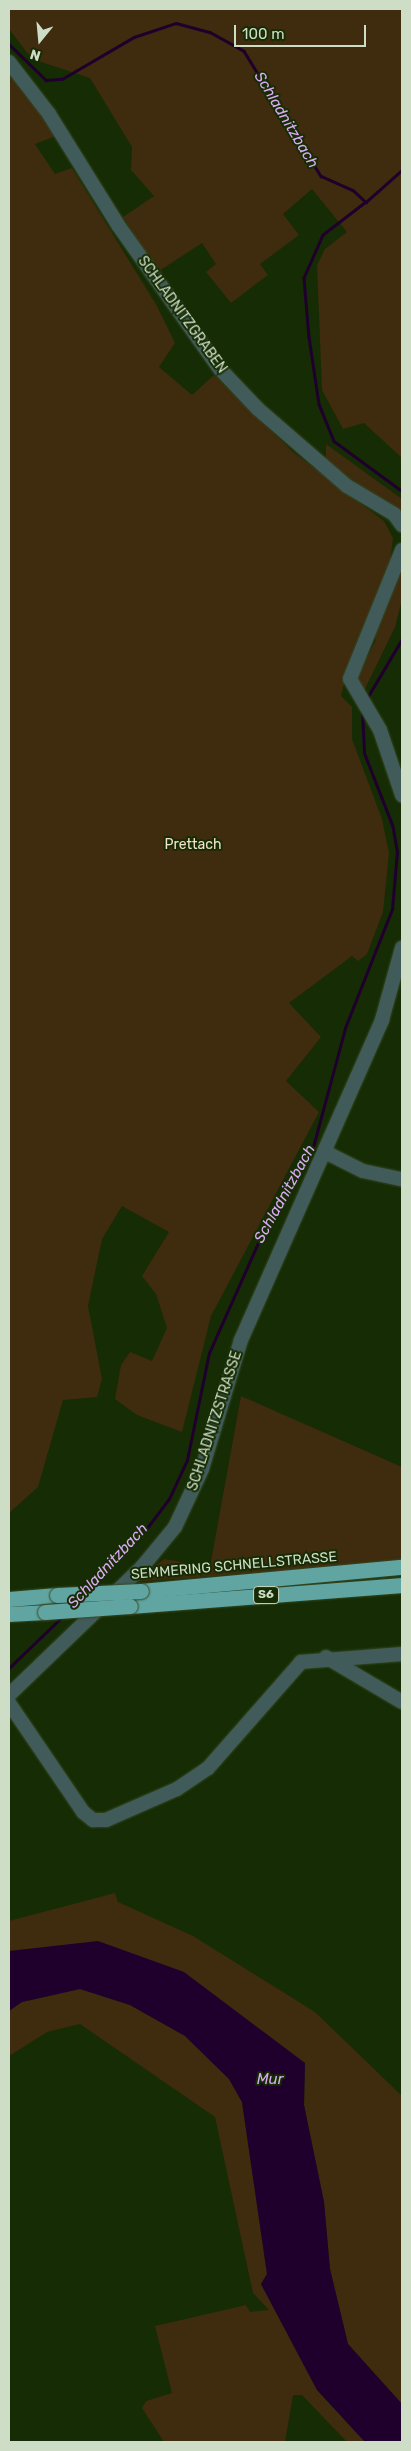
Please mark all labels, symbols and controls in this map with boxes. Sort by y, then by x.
north arrow [15,15,65,65]
scale bar [236,15,368,47]
text: 100 m [242,25,284,43]
text: N [28,45,43,64]
water label: Schladnitzbach [250,69,322,171]
street label: SCHLADNITZGRABEN [134,253,230,377]
park label: Prettach [165,837,221,853]
water label: Schladnitzbach [251,1142,319,1246]
street label: SCHLADNITZSTRASSE [184,1349,246,1493]
water label: Schladnitzbach [64,1520,152,1612]
street label: SEMMERING SCHNELLSTRASSE [130,1549,338,1583]
road number: S6 [252,1586,280,1604]
water label: Mur [257,2071,283,2089]

